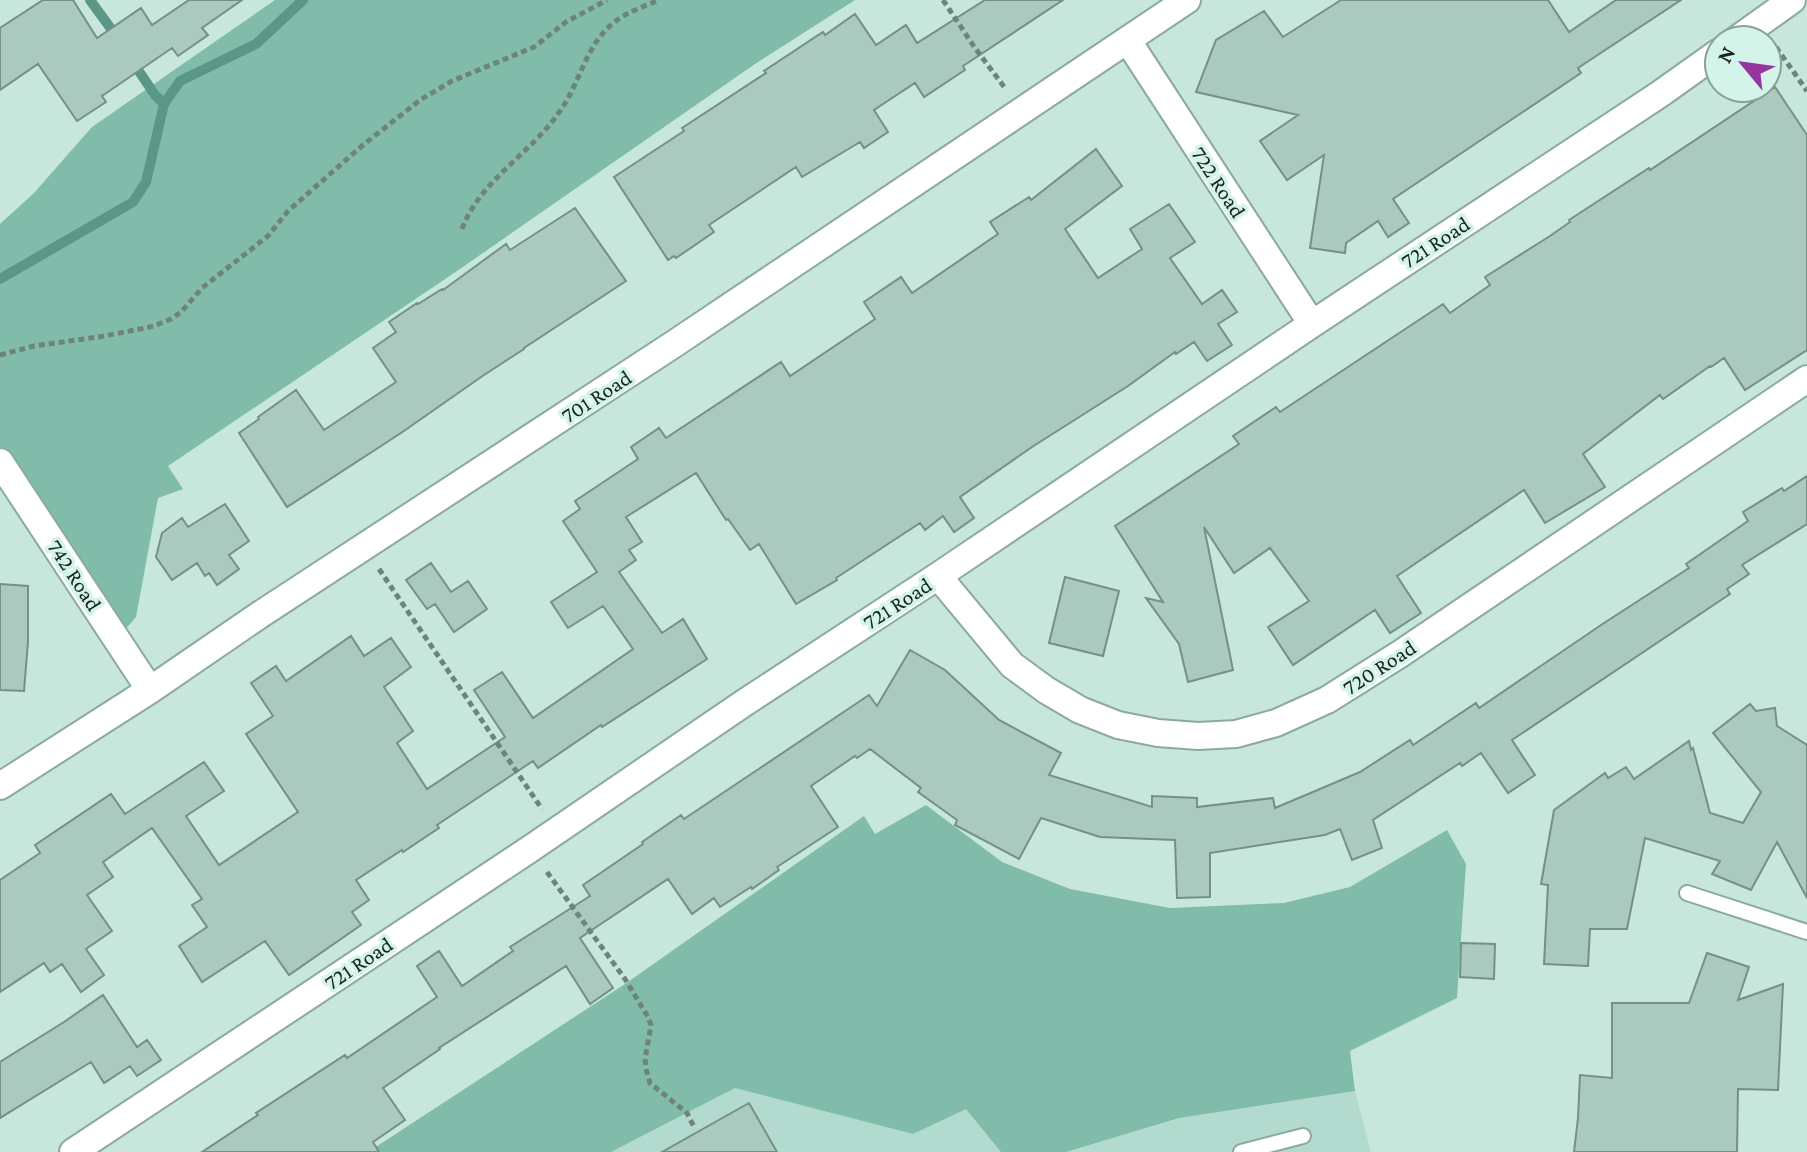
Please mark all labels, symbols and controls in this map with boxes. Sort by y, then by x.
north arrow [1703,24,1783,104]
text: N [1711,42,1741,67]
street label: 722 Road [1186,142,1251,223]
street label: 721 Road [1396,211,1475,274]
street label: 701 Road [557,364,636,428]
street label: 742 Road [42,535,107,616]
street label: 721 Road [858,572,937,635]
street label: 720 Road [1338,634,1421,700]
street label: 721 Road [320,931,397,995]

